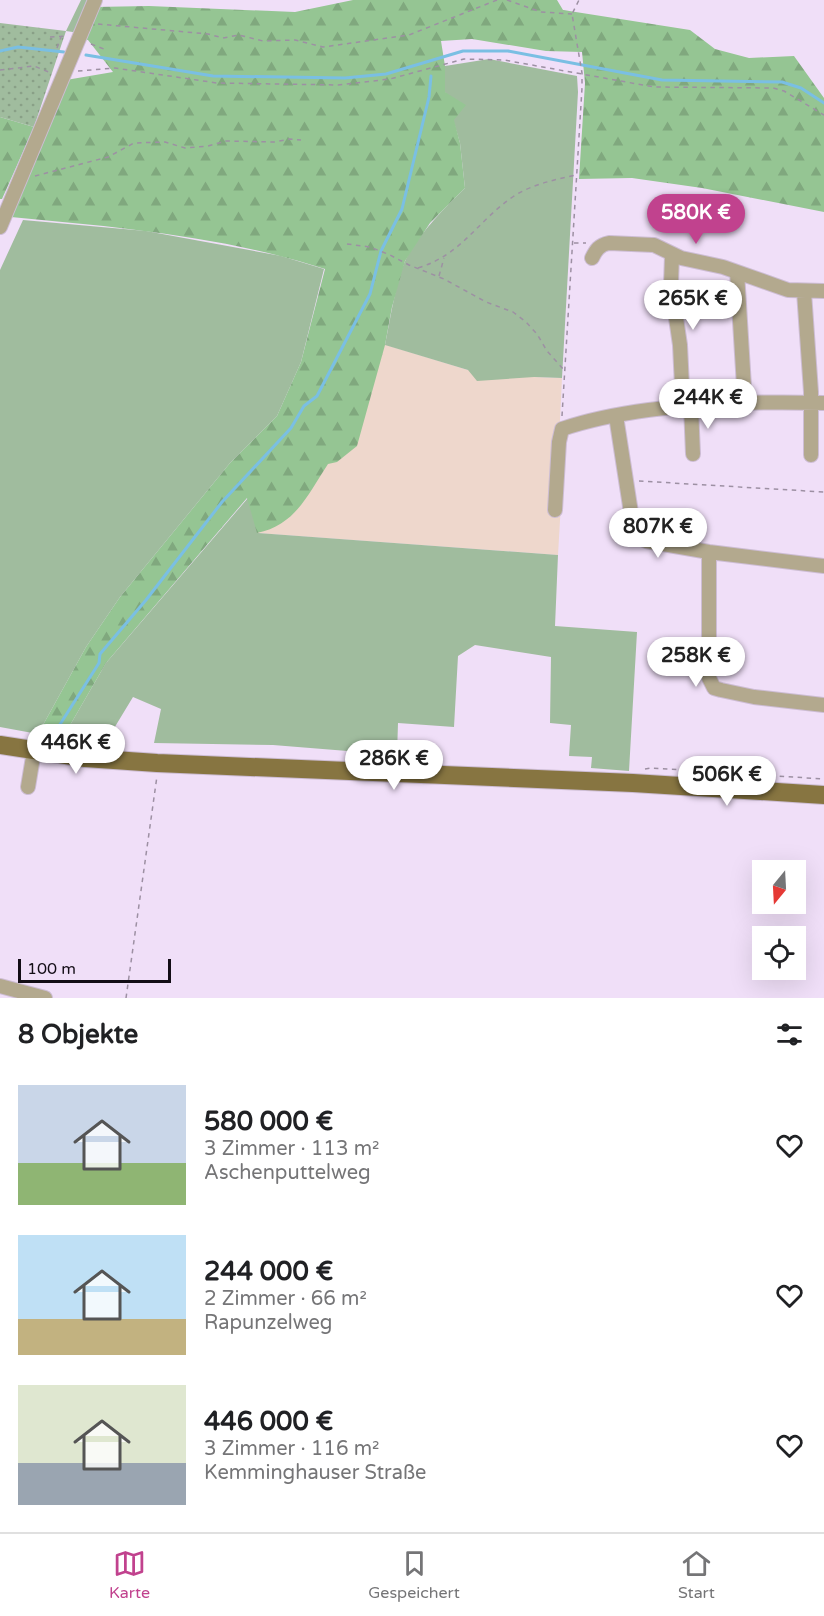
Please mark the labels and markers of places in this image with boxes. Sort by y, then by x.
pin: 580K € [647,194,745,245]
pin: 265K € [644,280,742,331]
pin: 244K € [659,379,757,430]
pin: 807K € [609,508,707,559]
pin: 258K € [647,637,745,688]
pin: 446K € [27,724,125,775]
pin: 286K € [345,740,443,791]
pin: 506K € [678,756,776,807]

